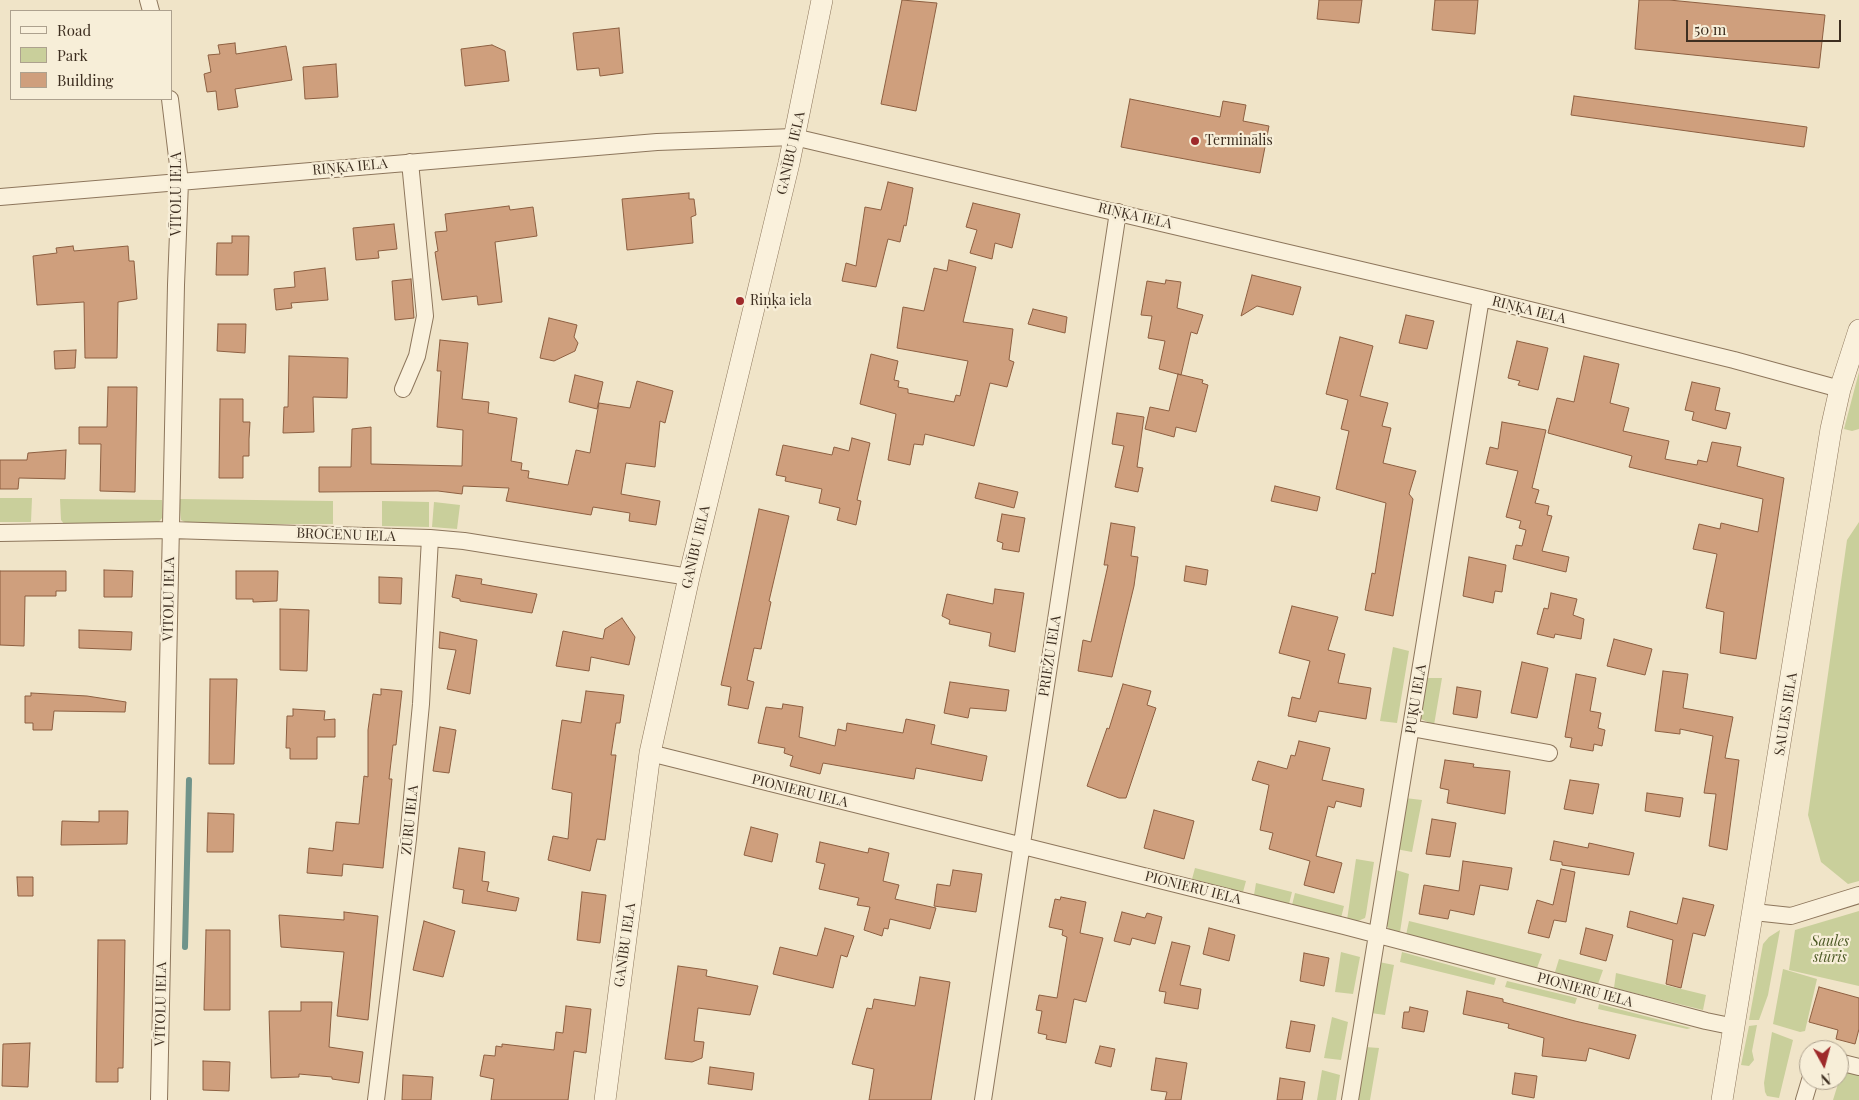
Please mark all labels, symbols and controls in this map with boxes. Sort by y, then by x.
legend [10,10,172,100]
scale bar [1689,10,1844,42]
text: 50 m [1694,19,1726,39]
text: Road [57,20,91,40]
text: Park [57,45,88,65]
text: Building [57,70,113,90]
street label: GANĪBU IELA [773,110,809,196]
place label: Terminālis [1205,133,1273,149]
marker: Terminālis [1189,135,1201,147]
street label: VĪTOLU IELA [169,152,185,236]
street label: RIŅĶA IELA [312,155,388,179]
street label: RIŅĶA IELA [1096,199,1174,233]
place label: Riņķa iela [750,293,812,309]
street label: RIŅĶA IELA [1490,293,1568,327]
marker: Riņķa iela [734,295,746,307]
street label: GANĪBU IELA [678,504,714,590]
street label: BROCĒNU IELA [296,525,396,545]
street label: VĪTOLU IELA [160,557,178,641]
street label: PRIEŽU IELA [1035,614,1065,698]
street label: PUĶU IELA [1402,663,1430,735]
street label: SAULES IELA [1771,671,1801,757]
street label: PIONIERU IELA [750,771,850,811]
street label: ZŪRU IELA [398,784,422,856]
street label: PIONIERU IELA [1143,868,1243,908]
street label: GANĪBU IELA [611,902,639,988]
park label: Saules stūris [1811,934,1849,966]
street label: VĪTOLU IELA [152,962,170,1046]
street label: PIONIERU IELA [1535,969,1635,1011]
north arrow [1799,1040,1849,1090]
text: N [1820,1069,1832,1089]

